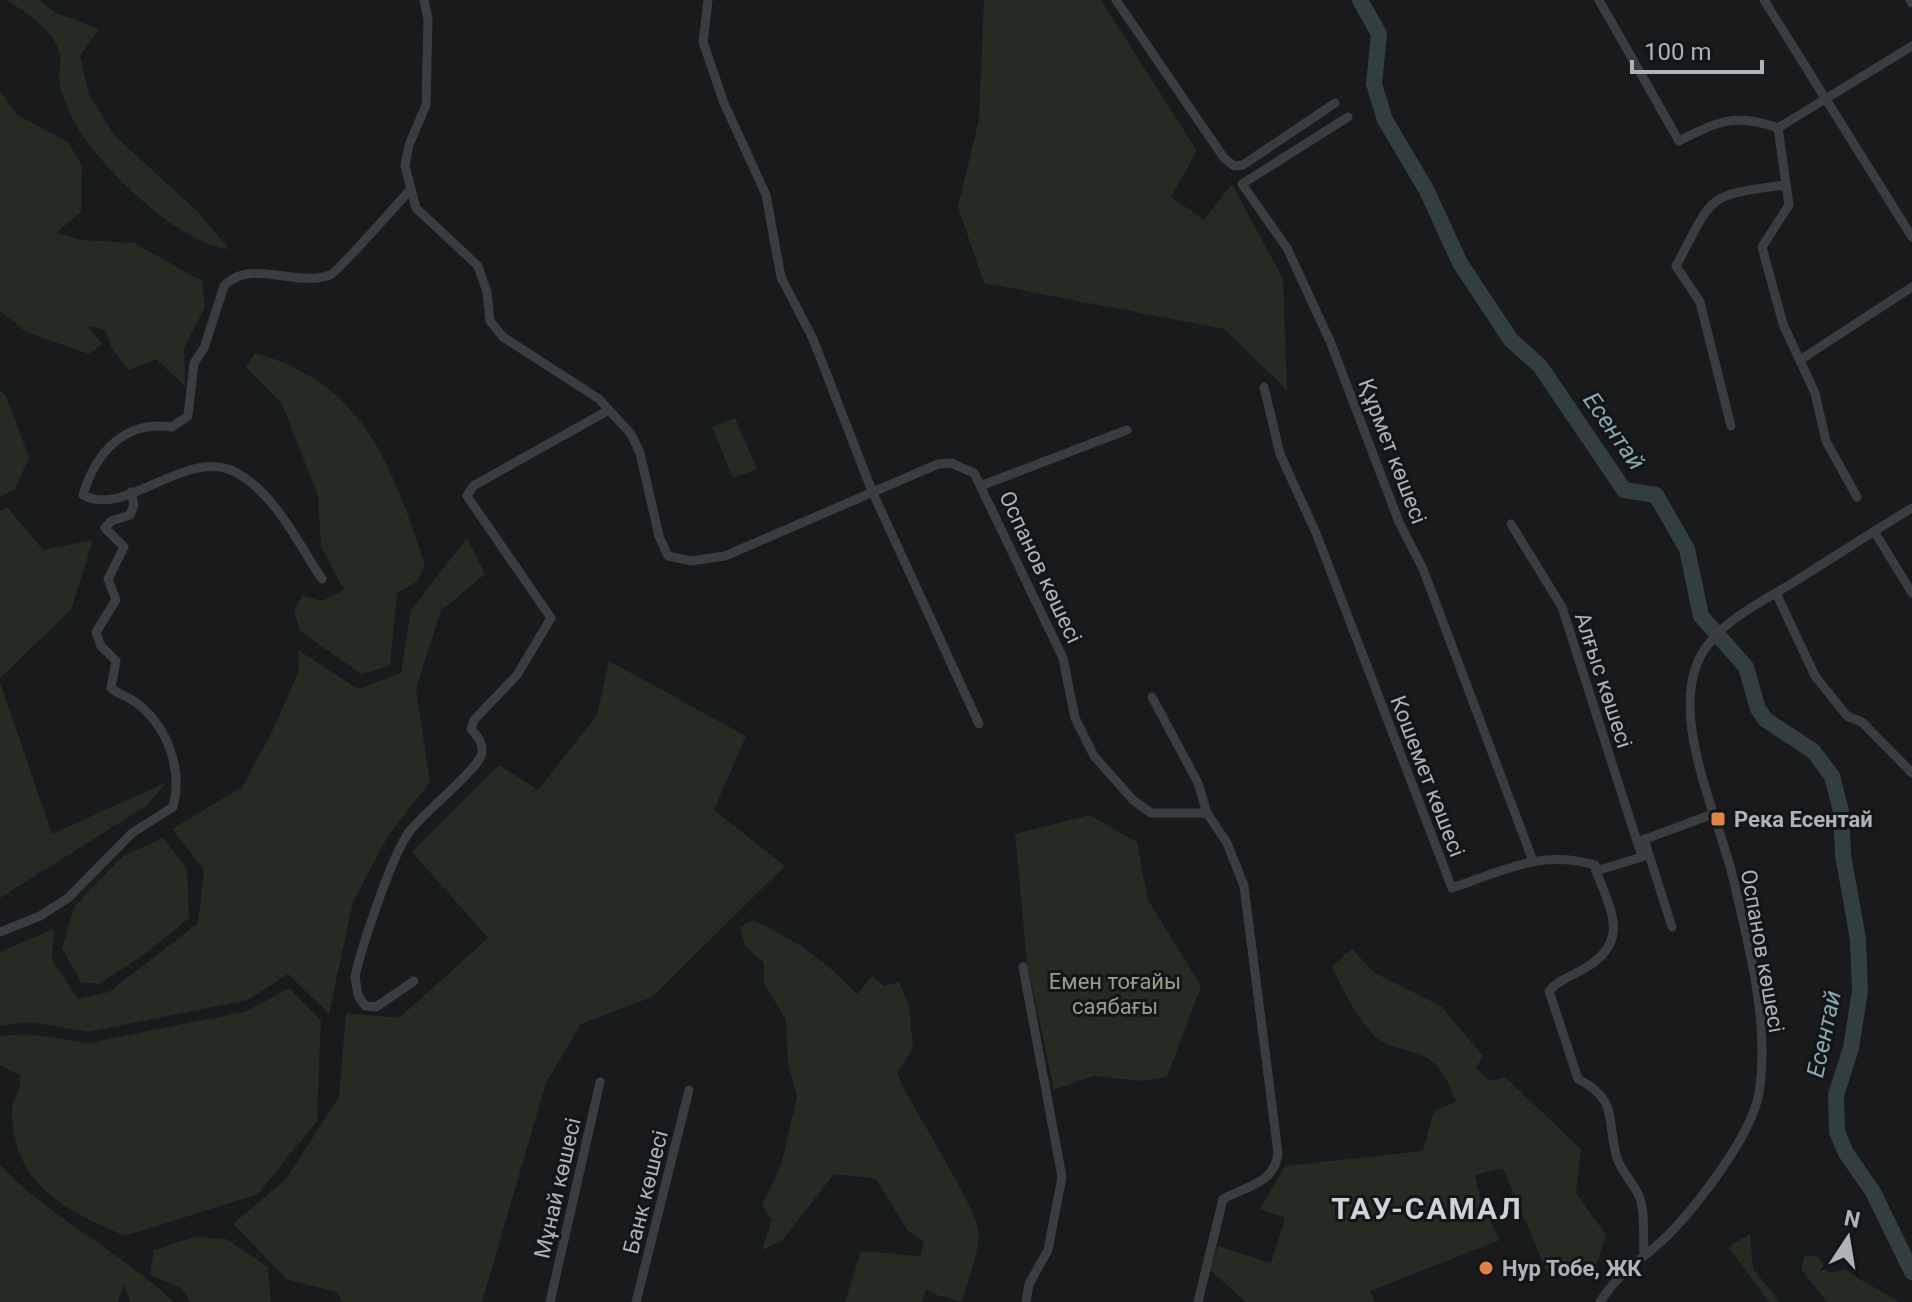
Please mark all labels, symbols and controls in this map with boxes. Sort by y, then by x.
scale bar [1632,24,1762,74]
text: 100 m [1644,38,1711,66]
street label: Құрмет көшесі [1353,375,1432,527]
water label: Есентай [1577,387,1651,475]
street label: Оспанов көшесі [994,487,1087,647]
street label: Алғыс көшесі [1570,609,1637,751]
street label: Кошемет көшесі [1385,692,1470,860]
place label: Река Есентай [1734,807,1873,832]
marker: Река Есентай [1709,810,1727,828]
street label: Оспанов көшесі [1736,868,1789,1035]
park label: Емен тоғайы саябағы [1049,969,1181,1019]
water label: Есентай [1801,988,1847,1080]
street label: Мұнай көшесі [529,1115,586,1261]
street label: Банк көшесі [618,1128,673,1256]
district label: ТАУ-САМАЛ [1331,1191,1523,1226]
north arrow [1808,1198,1888,1278]
text: N [1842,1205,1862,1233]
place label: Нур Тобе, ЖК [1502,1256,1642,1281]
marker: Нур Тобе, ЖК [1477,1259,1495,1277]

